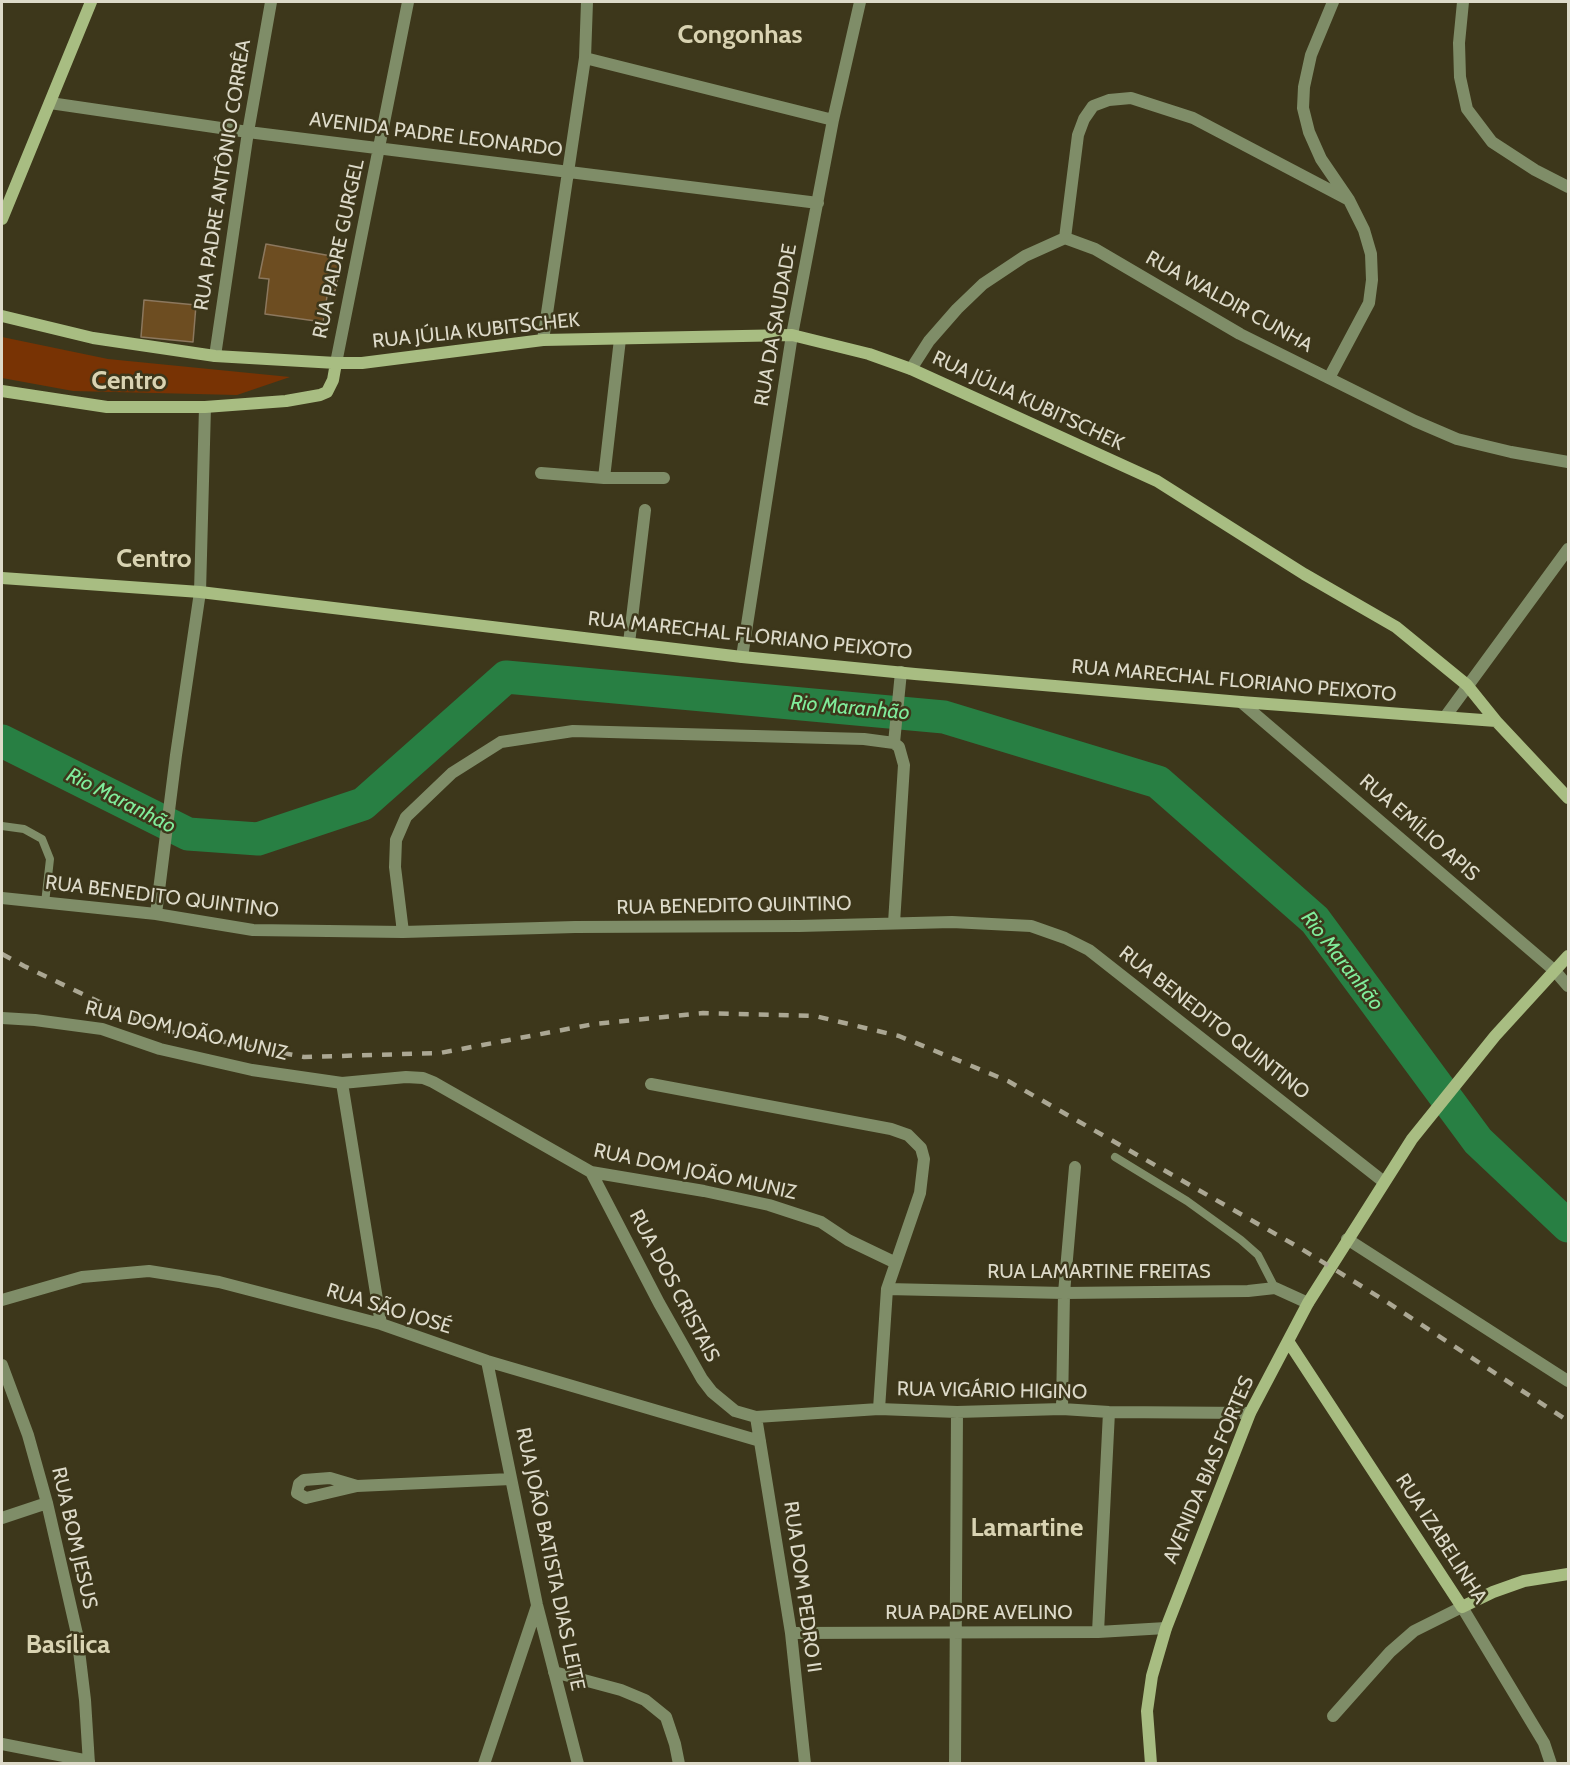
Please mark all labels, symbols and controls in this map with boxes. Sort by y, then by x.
district label: Congonhas [677,19,803,51]
street label: RUA PADRE ANTÔNIO CORRÊA [190,38,256,312]
street label: AVENIDA PADRE LEONARDO [308,108,564,162]
street label: RUA PADRE GURGEL [308,157,370,341]
street label: RUA DA SAUDADE [750,242,802,408]
street label: RUA WALDIR CUNHA [1141,246,1317,358]
street label: RUA JÚLIA KUBITSCHEK [371,308,581,354]
street label: RUA JÚLIA KUBITSCHEK [928,346,1128,456]
district label: Centro [91,365,167,397]
district label: Centro [116,543,192,575]
street label: RUA MARECHAL FLORIANO PEIXOTO [587,607,913,665]
street label: RUA MARECHAL FLORIANO PEIXOTO [1071,655,1397,707]
water label: Rio Maranhão [789,690,911,726]
water label: Rio Maranhão [62,763,180,839]
street label: RUA EMÍLIO APIS [1354,769,1484,887]
street label: RUA BENEDITO QUINTINO [44,871,280,923]
street label: RUA BENEDITO QUINTINO [616,892,852,920]
water label: Rio Maranhão [1295,906,1389,1016]
street label: RUA BENEDITO QUINTINO [1114,941,1314,1105]
street label: RUA DOM JOÃO MUNIZ [83,996,289,1066]
street label: RUA DOM JOÃO MUNIZ [591,1139,799,1205]
street label: RUA DOS CRISTAIS [624,1206,724,1366]
street label: RUA LAMARTINE FREITAS [987,1260,1211,1284]
street label: RUA SÃO JOSÉ [323,1279,455,1339]
street label: AVENIDA BIAS FORTES [1159,1373,1259,1567]
street label: RUA VIGÁRIO HIGINO [897,1377,1087,1405]
street label: RUA JOÃO BATISTA DIAS LEITE [510,1425,590,1693]
street label: RUA BOM JESUS [46,1465,102,1611]
street label: RUA IZABELINHA [1390,1470,1492,1608]
street label: RUA DOM PEDRO II [778,1500,826,1674]
district label: Lamartine [971,1512,1083,1544]
street label: RUA PADRE AVELINO [885,1601,1073,1625]
district label: Basílica [26,1629,110,1661]

